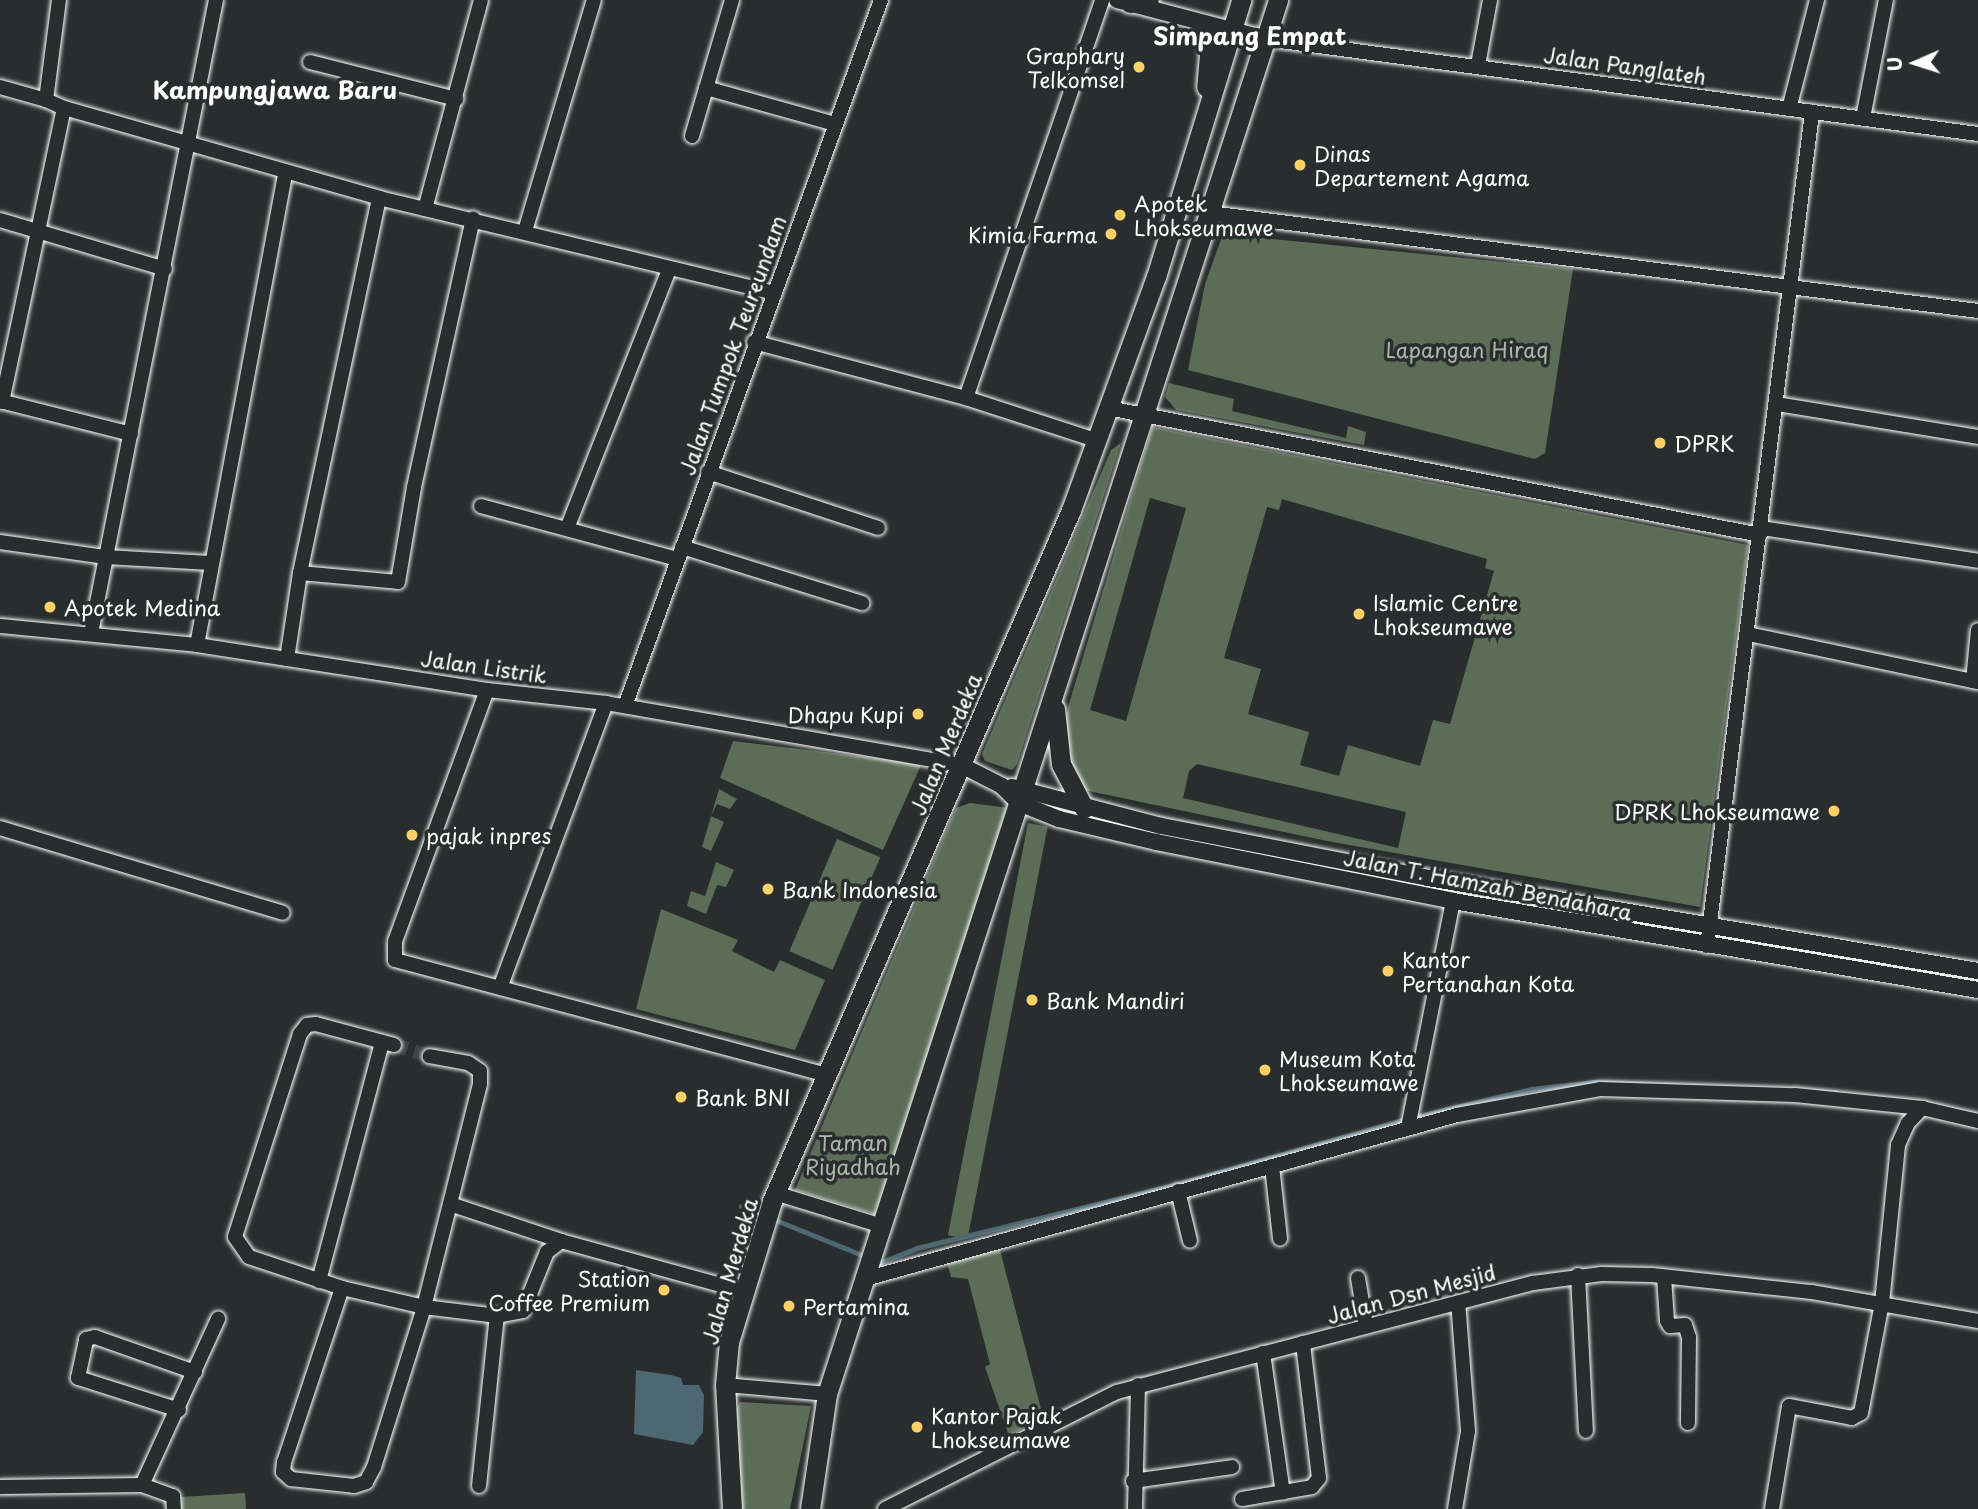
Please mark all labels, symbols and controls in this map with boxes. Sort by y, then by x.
district label: Simpang Empat [1153,22,1347,50]
north arrow [1880,28,1950,98]
street label: Jalan Panglateh [1542,41,1708,89]
place label: Graphary Telkomsel [1026,42,1125,92]
text: U [1880,56,1908,72]
marker: Graphary Telkomsel [1131,59,1147,75]
district label: Kampungjawa Baru [153,76,397,104]
place label: Dinas Departement Agama [1314,140,1530,190]
marker: Dinas Departement Agama [1292,157,1308,173]
place label: Apotek Lhokseumawe [1134,190,1274,240]
marker: Apotek Lhokseumawe [1112,207,1128,223]
street label: Jalan Tumpok Teureundam [673,212,791,478]
place label: Kimia Farma [966,221,1097,247]
marker: Kimia Farma [1103,226,1119,242]
park label: Lapangan Hiraq [1385,336,1549,362]
place label: DPRK [1674,430,1734,456]
marker: DPRK [1652,435,1668,451]
place label: Islamic Centre Lhokseumawe [1373,589,1518,639]
place label: Apotek Medina [64,594,219,620]
marker: Apotek Medina [42,599,58,615]
marker: Islamic Centre Lhokseumawe [1351,606,1367,622]
street label: Jalan Listrik [419,645,549,687]
street label: Jalan Merdeka [904,669,986,819]
place label: Dhapu Kupi [788,701,904,727]
marker: Dhapu Kupi [910,706,926,722]
place label: DPRK Lhokseumawe [1613,798,1820,824]
marker: DPRK Lhokseumawe [1826,803,1842,819]
place label: pajak inpres [426,822,552,848]
marker: pajak inpres [404,827,420,843]
street label: Jalan T. Hamzah Bendahara [1343,844,1633,924]
place label: Bank Indonesia [782,876,936,902]
marker: Bank Indonesia [760,881,776,897]
place label: Kantor Pertanahan Kota [1402,946,1574,996]
marker: Kantor Pertanahan Kota [1380,963,1396,979]
place label: Bank Mandiri [1046,987,1184,1013]
marker: Bank Mandiri [1024,992,1040,1008]
place label: Museum Kota Lhokseumawe [1279,1045,1419,1095]
marker: Museum Kota Lhokseumawe [1257,1062,1273,1078]
place label: Bank BNI [695,1084,791,1110]
marker: Bank BNI [673,1089,689,1105]
park label: Taman Riyadhah [805,1129,901,1179]
street label: Jalan Merdeka [696,1195,762,1347]
street label: Jalan Dsn Mesjid [1323,1258,1499,1328]
place label: Station Coffee Premium [488,1265,650,1315]
marker: Station Coffee Premium [656,1282,672,1298]
place label: Pertamina [803,1293,909,1319]
marker: Pertamina [781,1298,797,1314]
place label: Kantor Pajak Lhokseumawe [931,1402,1071,1452]
marker: Kantor Pajak Lhokseumawe [909,1419,925,1435]

